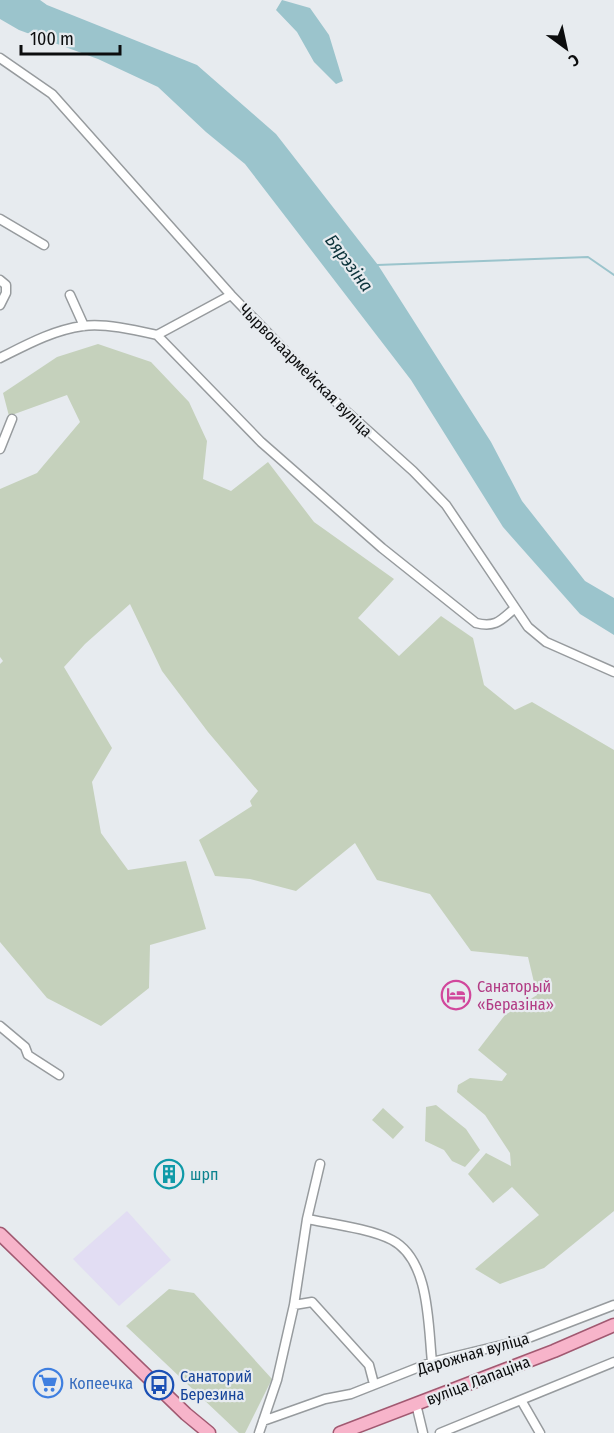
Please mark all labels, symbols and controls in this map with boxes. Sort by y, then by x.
scale bar [21,18,120,56]
north arrow [536,18,596,78]
text: 100 m [30,28,74,50]
text: С [565,50,583,71]
water label: Бярэзіна [320,230,378,296]
street label: Чырвонаармейская вуліца [235,300,376,441]
place label: Санаторый «Беразіна» [477,977,554,1014]
hotel icon: Санаторый «Беразіна» [440,979,472,1011]
building icon: шрп [153,1158,185,1190]
place label: шрп [190,1165,218,1184]
street label: Дарожная вуліца [414,1328,531,1379]
street label: вуліца Лапаціна [424,1352,533,1409]
supermarket icon: Копеечка [32,1367,64,1399]
place label: Санаторий Березина [180,1367,252,1404]
bus stop icon: Санаторий Березина [143,1369,175,1401]
place label: Копеечка [69,1374,133,1393]

